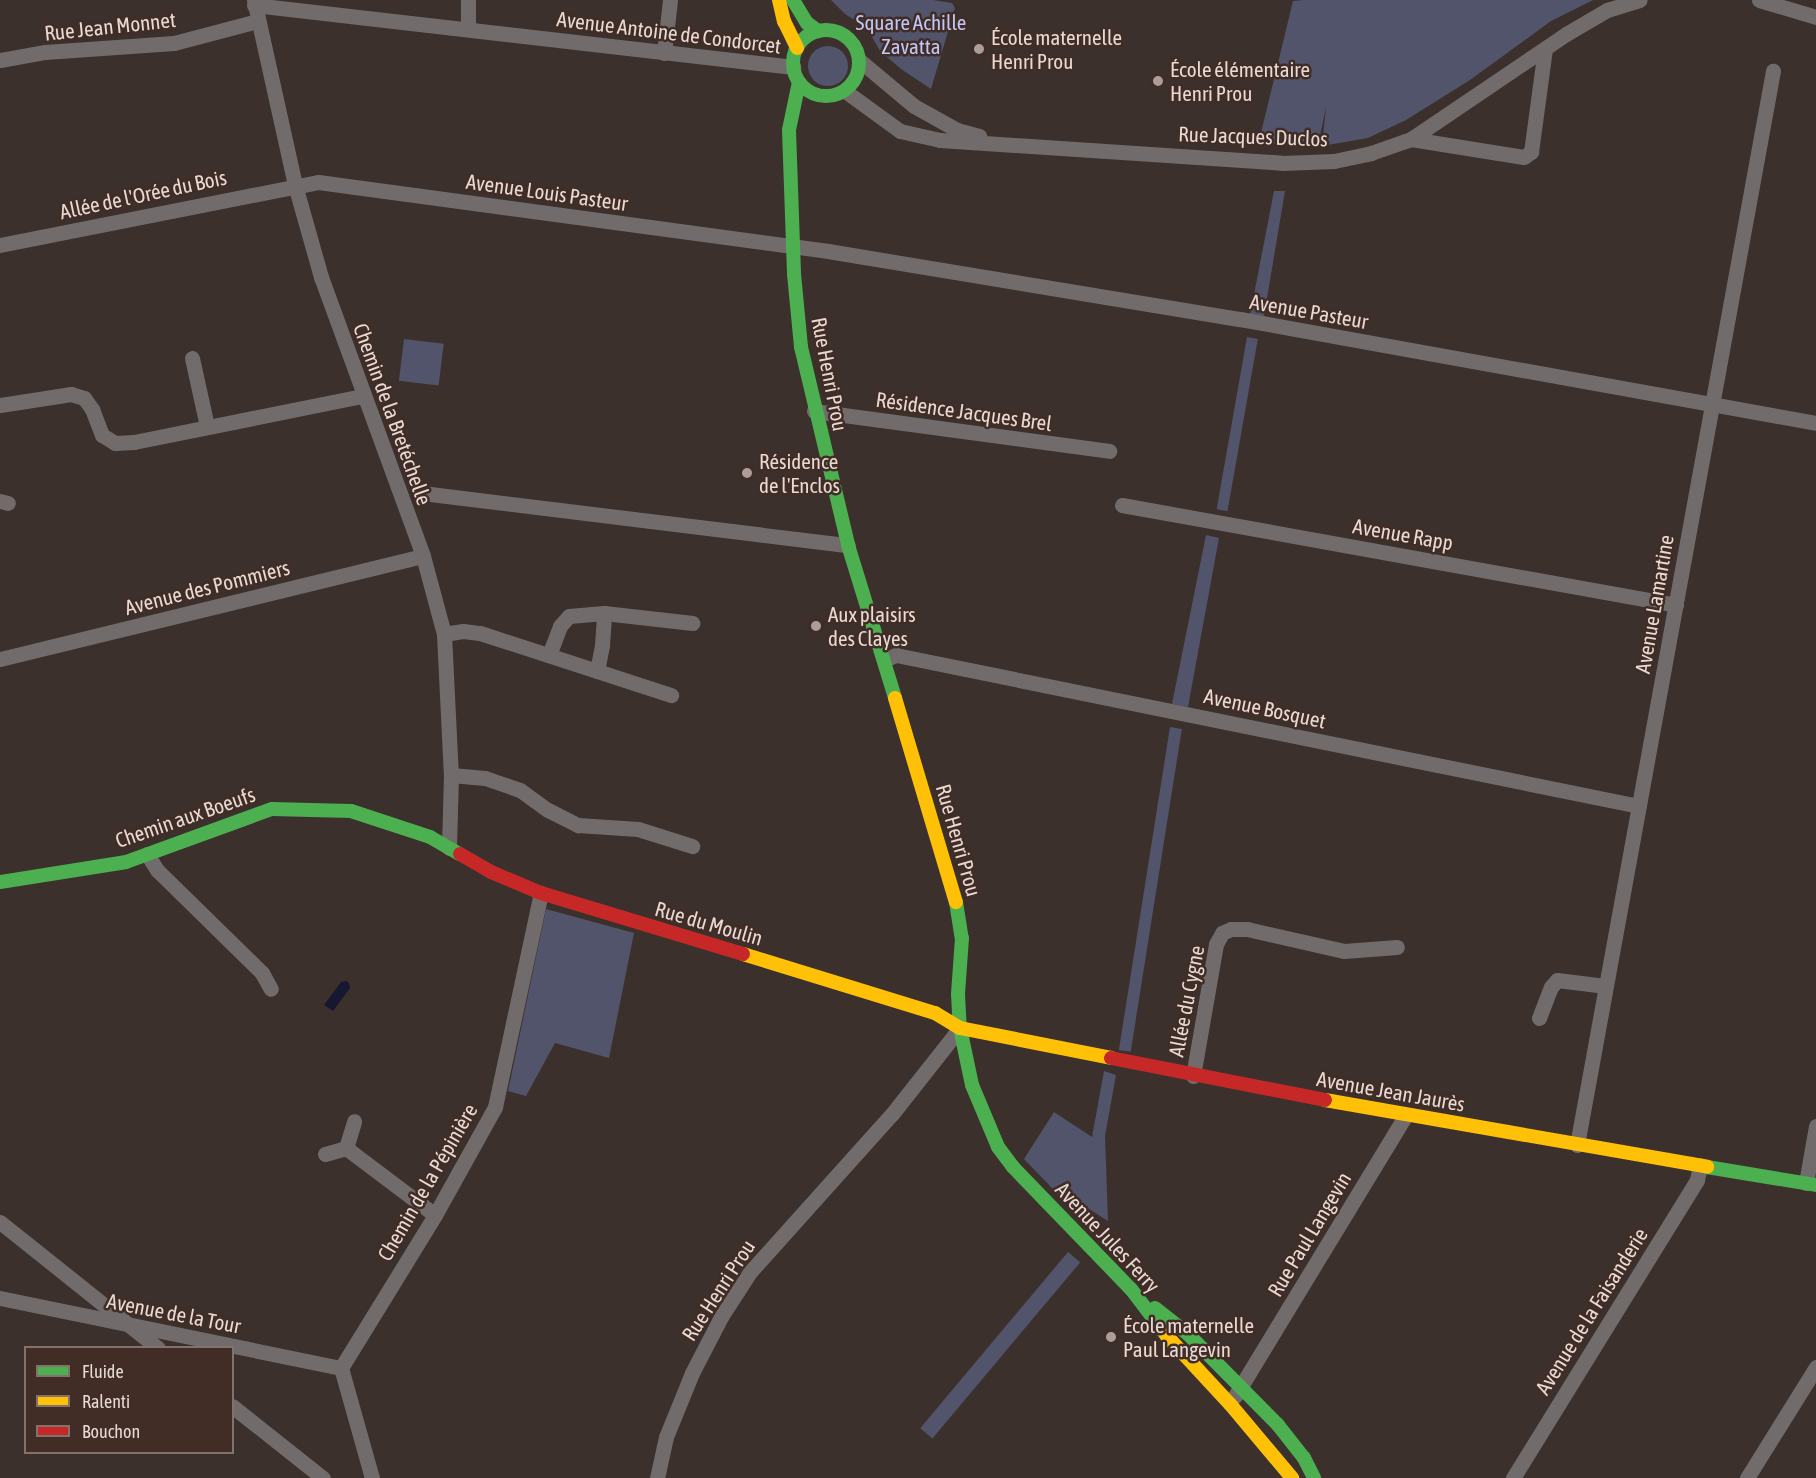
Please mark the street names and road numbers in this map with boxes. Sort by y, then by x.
street label: Avenue Antoine de Condorcet [555,6,783,58]
street label: Rue Jean Monnet [43,7,177,45]
street label: Rue Jacques Duclos [1178,121,1328,151]
street label: Allée de l'Orée du Bois [57,164,229,224]
street label: Avenue Louis Pasteur [465,168,629,216]
street label: Avenue Pasteur [1248,288,1370,334]
street label: Rue Henri Prou [807,315,853,433]
street label: Chemin de la Bretéchelle [348,320,438,508]
street label: Résidence Jacques Brel [874,386,1054,436]
street label: Avenue Rapp [1351,513,1455,555]
street label: Avenue Lamartine [1629,533,1679,675]
street label: Avenue des Pommiers [122,554,292,620]
street label: Avenue Bosquet [1202,683,1328,733]
street label: Chemin aux Boeufs [112,781,258,853]
street label: Rue Henri Prou [931,781,987,899]
street label: Rue du Moulin [652,896,766,950]
street label: Allée du Cygne [1163,943,1209,1059]
street label: Avenue Jean Jaurès [1315,1066,1467,1116]
street label: Chemin de la Pépinière [372,1099,482,1265]
street label: Rue Paul Langevin [1262,1167,1356,1301]
street label: Avenue Jules Ferry [1050,1177,1166,1297]
street label: Avenue de la Faisanderie [1530,1223,1652,1399]
street label: Rue Henri Prou [676,1235,760,1345]
street label: Avenue de la Tour [105,1288,243,1338]

